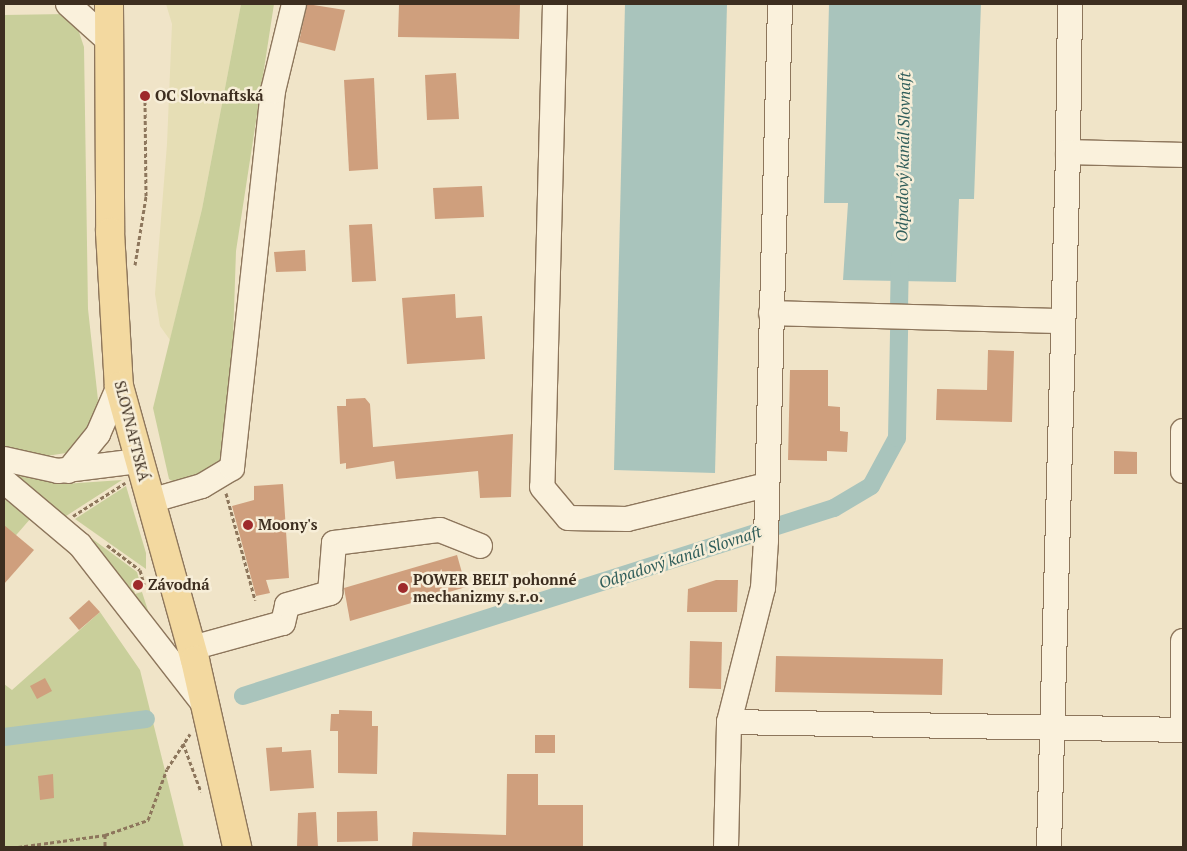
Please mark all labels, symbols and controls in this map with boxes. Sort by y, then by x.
water label: Odpadový kanál Slovnaft [892,72,914,242]
place label: OC Slovnaftská [155,87,264,105]
marker: OC Slovnaftská [139,90,151,102]
street label: SLOVNAFTSKÁ [111,379,153,483]
place label: Moony's [258,516,318,534]
marker: Moony's [242,519,254,531]
water label: Odpadový kanál Slovnaft [596,522,764,592]
place label: POWER BELT pohonné mechanizmy s.r.o. [413,570,576,605]
place label: Závodná [148,576,210,594]
marker: Závodná [132,579,144,591]
marker: POWER BELT pohonné mechanizmy s.r.o. [397,582,409,594]

